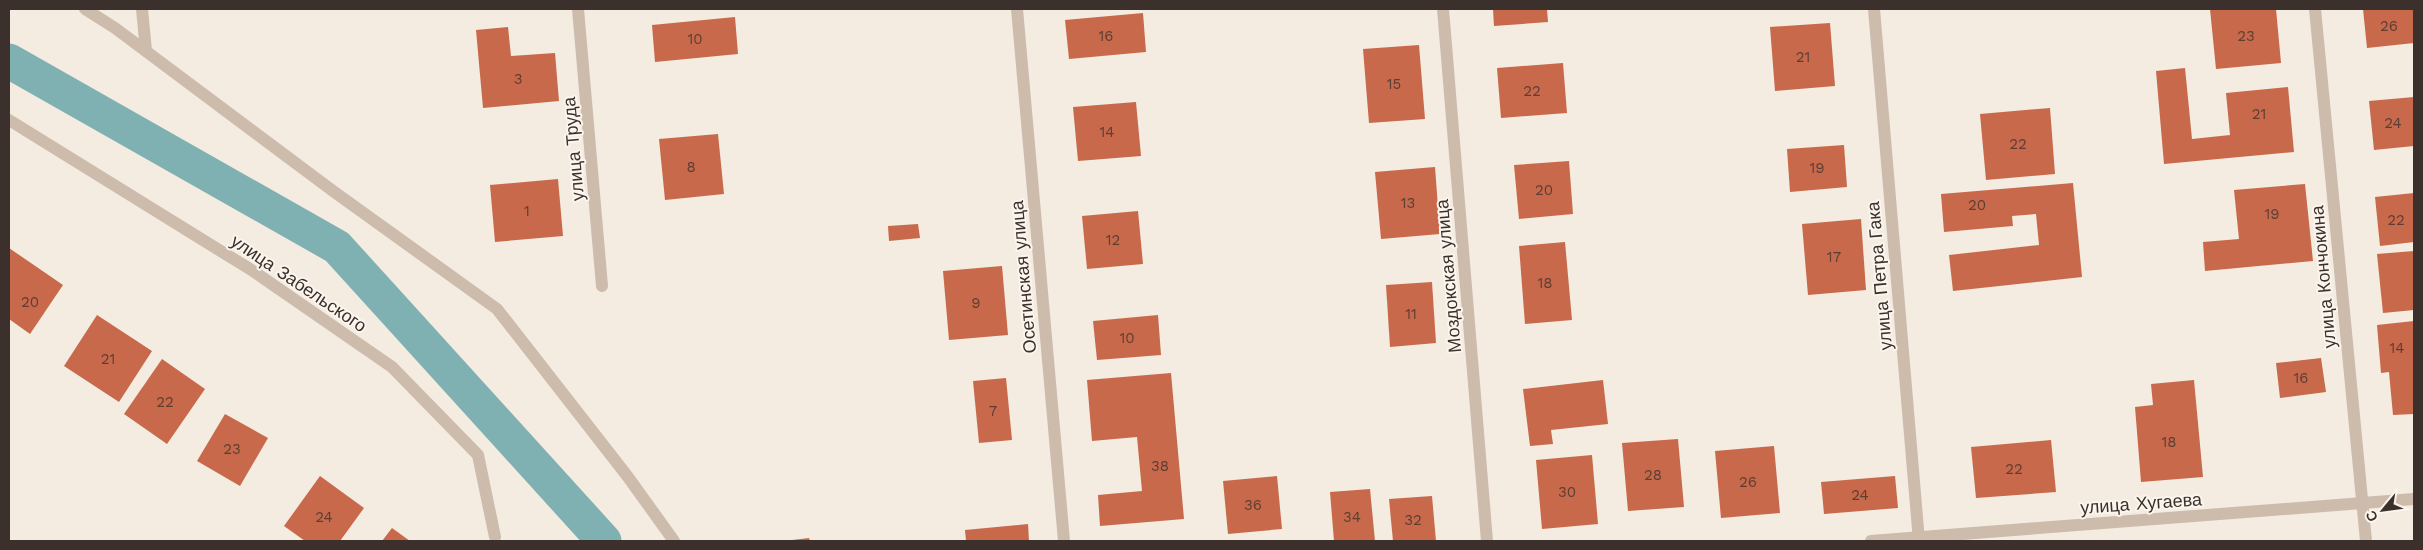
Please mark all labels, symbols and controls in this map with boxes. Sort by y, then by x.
house number: 26 [2380,17,2398,35]
house number: 16 [1099,27,1113,45]
house number: 23 [2237,27,2255,45]
house number: 10 [687,30,703,48]
house number: 21 [1796,48,1810,66]
house number: 3 [514,70,522,88]
house number: 15 [1387,75,1401,93]
house number: 22 [1523,82,1541,100]
street label: улица Труда [558,95,588,202]
house number: 21 [2252,105,2266,123]
house number: 24 [2384,114,2402,132]
house number: 14 [1099,123,1115,141]
house number: 22 [2009,135,2027,153]
house number: 8 [686,158,696,176]
house number: 19 [1809,159,1825,177]
house number: 20 [1535,181,1553,199]
house number: 13 [1401,194,1415,212]
house number: 20 [1968,196,1986,214]
street label: Моздокская улица [1431,197,1465,354]
street label: Осетинская улица [1006,199,1040,354]
street label: улица Петра Гака [1862,200,1896,351]
house number: 1 [524,202,530,220]
street label: улица Кончокина [2306,204,2340,349]
house number: 19 [2264,205,2280,223]
house number: 22 [2387,211,2405,229]
street label: улица Забельского [227,230,371,336]
house number: 12 [1106,231,1120,249]
house number: 17 [1827,248,1841,266]
house number: 18 [1537,274,1553,292]
house number: 20 [21,293,39,311]
house number: 9 [971,294,981,312]
house number: 11 [1405,305,1417,323]
house number: 10 [1119,329,1135,347]
house number: 14 [2389,339,2405,357]
house number: 21 [101,350,115,368]
house number: 16 [2294,369,2308,387]
house number: 22 [156,393,174,411]
house number: 7 [989,402,997,420]
house number: 18 [2161,433,2177,451]
house number: 23 [223,440,241,458]
house number: 38 [1151,457,1169,475]
house number: 22 [2005,460,2023,478]
house number: 28 [1644,466,1662,484]
house number: 26 [1739,473,1757,491]
house number: 30 [1558,483,1576,501]
north arrow [2358,485,2408,535]
house number: 24 [1851,486,1869,504]
street label: улица Хугаева [2080,488,2203,518]
house number: 36 [1244,496,1262,514]
house number: 24 [315,508,333,526]
house number: 34 [1343,508,1361,526]
text: С [2362,508,2381,525]
house number: 32 [1404,511,1422,529]

